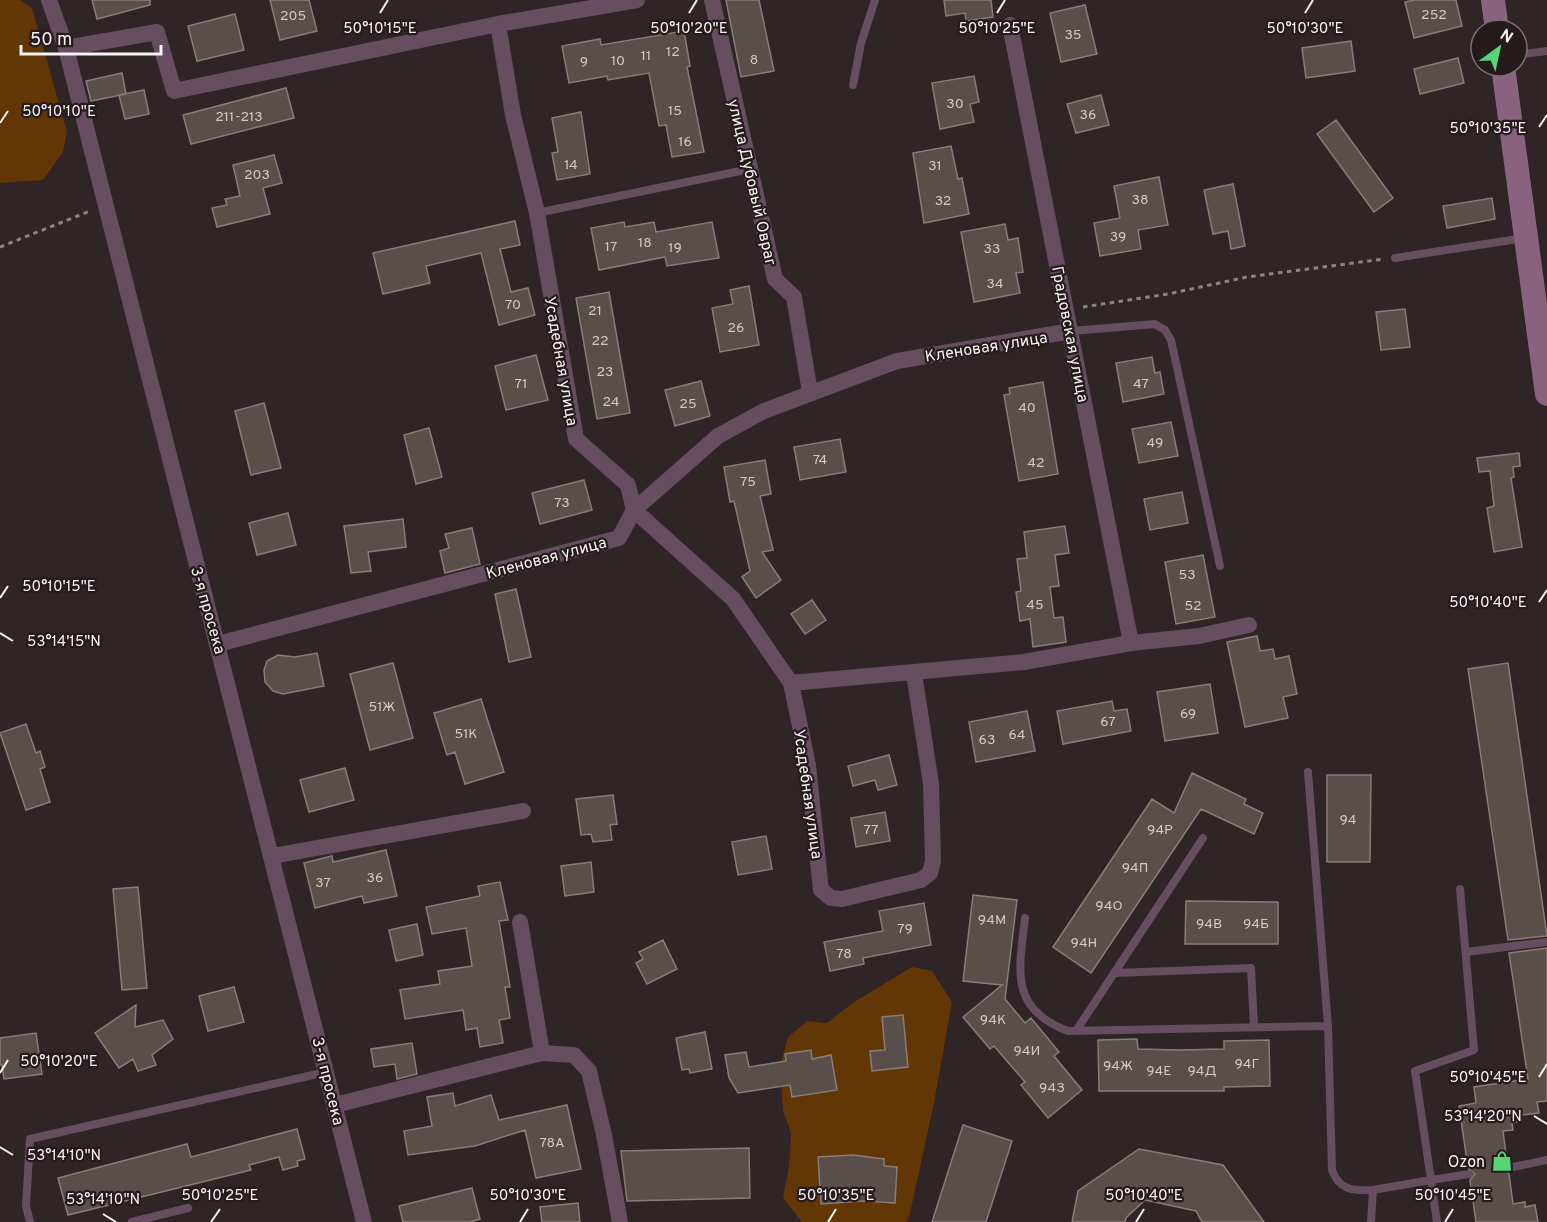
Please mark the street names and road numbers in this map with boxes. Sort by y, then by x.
street label: улица Дубовый Овраг [722,97,780,268]
street label: Градовская улица [1046,264,1092,404]
street label: Усадебная улица [539,295,581,428]
street label: Кленовая улица [924,328,1049,368]
street label: Кленовая улица [484,533,609,585]
street label: 3-я просека [185,564,229,657]
street label: Усадебная улица [788,728,826,861]
street label: 3-я просека [306,1035,348,1128]

